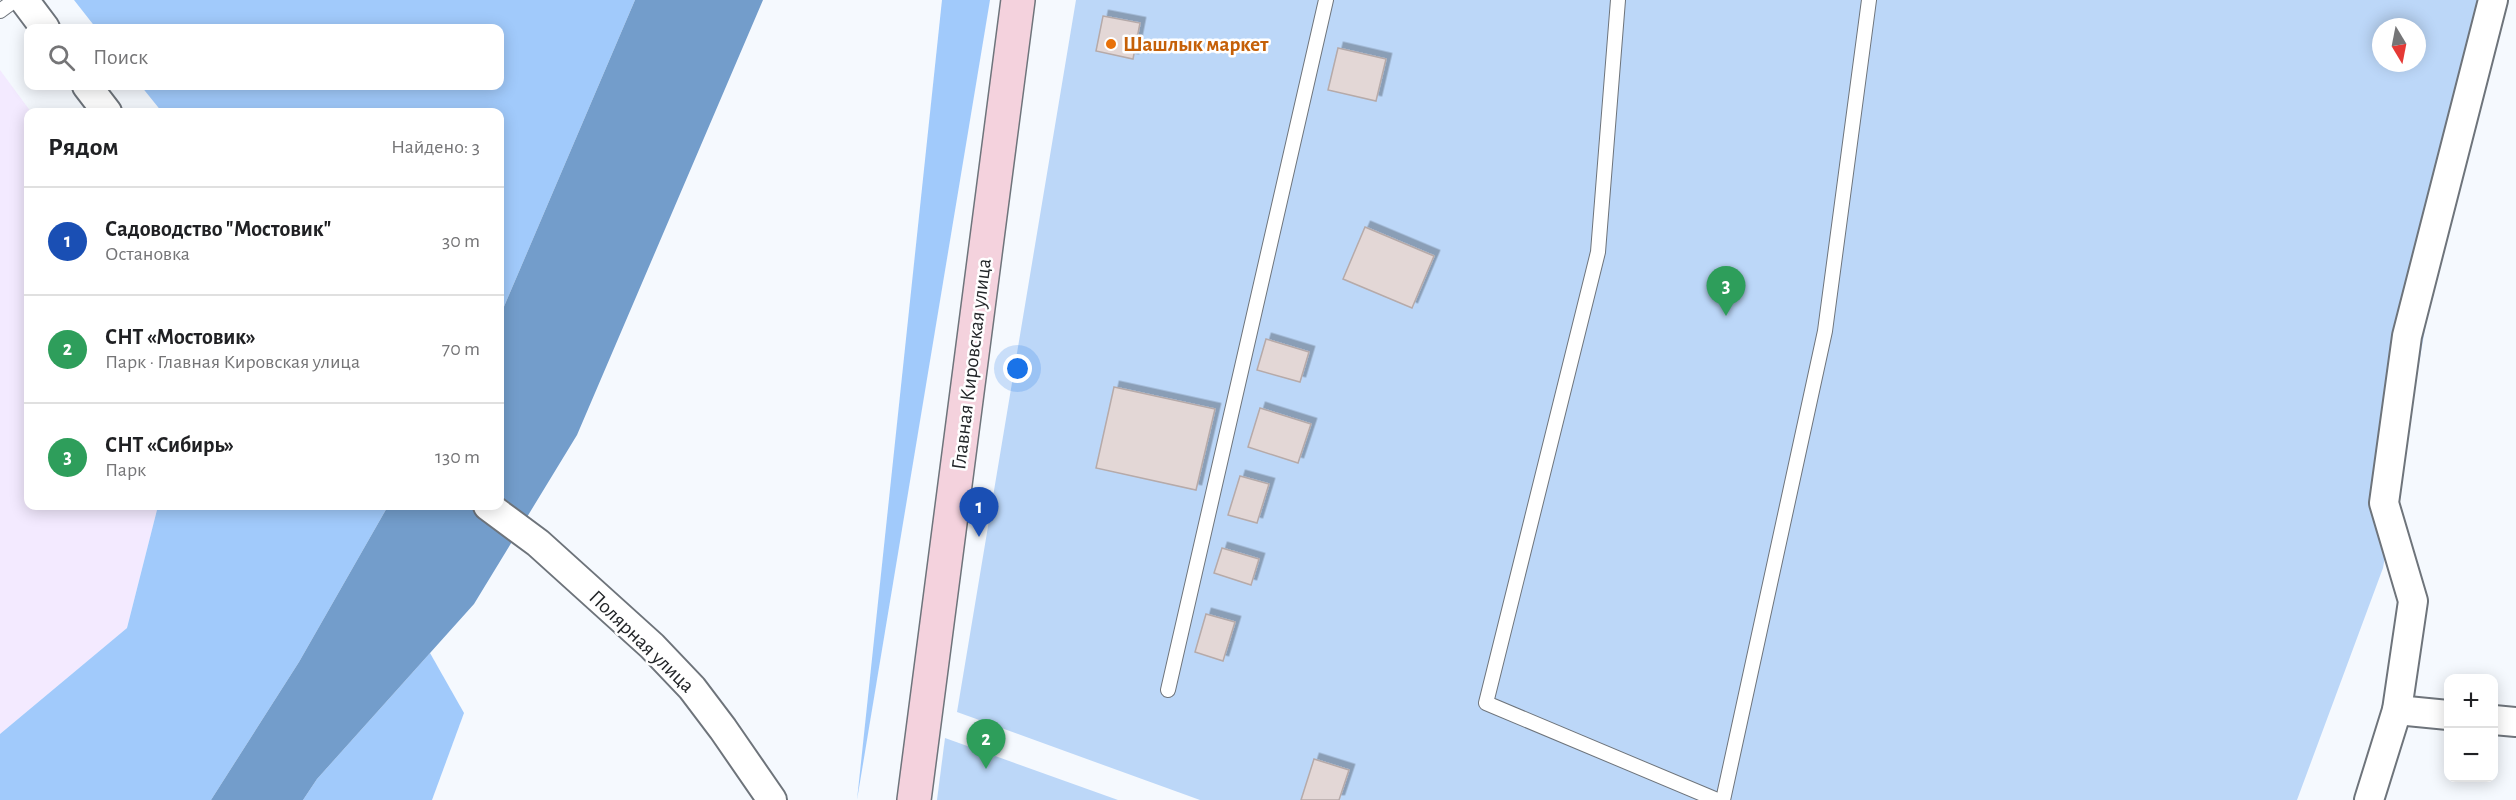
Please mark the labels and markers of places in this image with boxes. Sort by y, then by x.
place label: Шашлык маркет [1123,34,1269,55]
marker: Шашлык маркет [1104,37,1118,51]
pin: 3 [1706,266,1746,316]
pin: 1 [960,488,998,537]
pin: 2 [966,720,1006,769]

